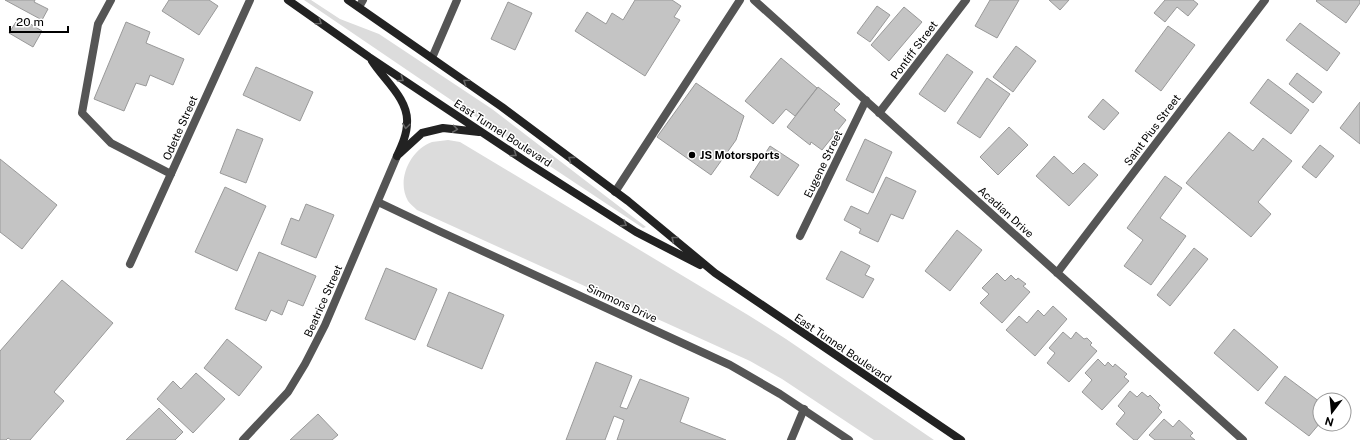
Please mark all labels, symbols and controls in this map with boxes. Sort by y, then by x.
scale bar [10,8,68,34]
text: 20 m [16,15,44,29]
one-way arrow [315,17,322,24]
street label: Pontiff Street [888,19,940,81]
one-way arrow [397,74,404,82]
one-way arrow [464,80,471,87]
street label: Saint Pius Street [1121,92,1183,168]
street label: Odette Street [160,94,200,162]
street label: East Tunnel Boulevard [452,97,554,169]
one-way arrow [402,123,411,129]
one-way arrow [452,124,458,133]
street label: Eugene Street [802,128,844,200]
place label: JS Motorsports [700,149,780,161]
one-way arrow [510,150,517,157]
marker: JS Motorsports [687,150,697,160]
one-way arrow [569,157,576,164]
street label: Acadian Drive [976,184,1036,240]
one-way arrow [620,219,627,227]
one-way arrow [671,237,678,244]
street label: Beatrice Street [302,263,344,339]
street label: Simmons Drive [585,281,659,325]
street label: East Tunnel Boulevard [792,311,894,385]
north arrow [1312,392,1352,432]
text: N [1323,415,1335,429]

